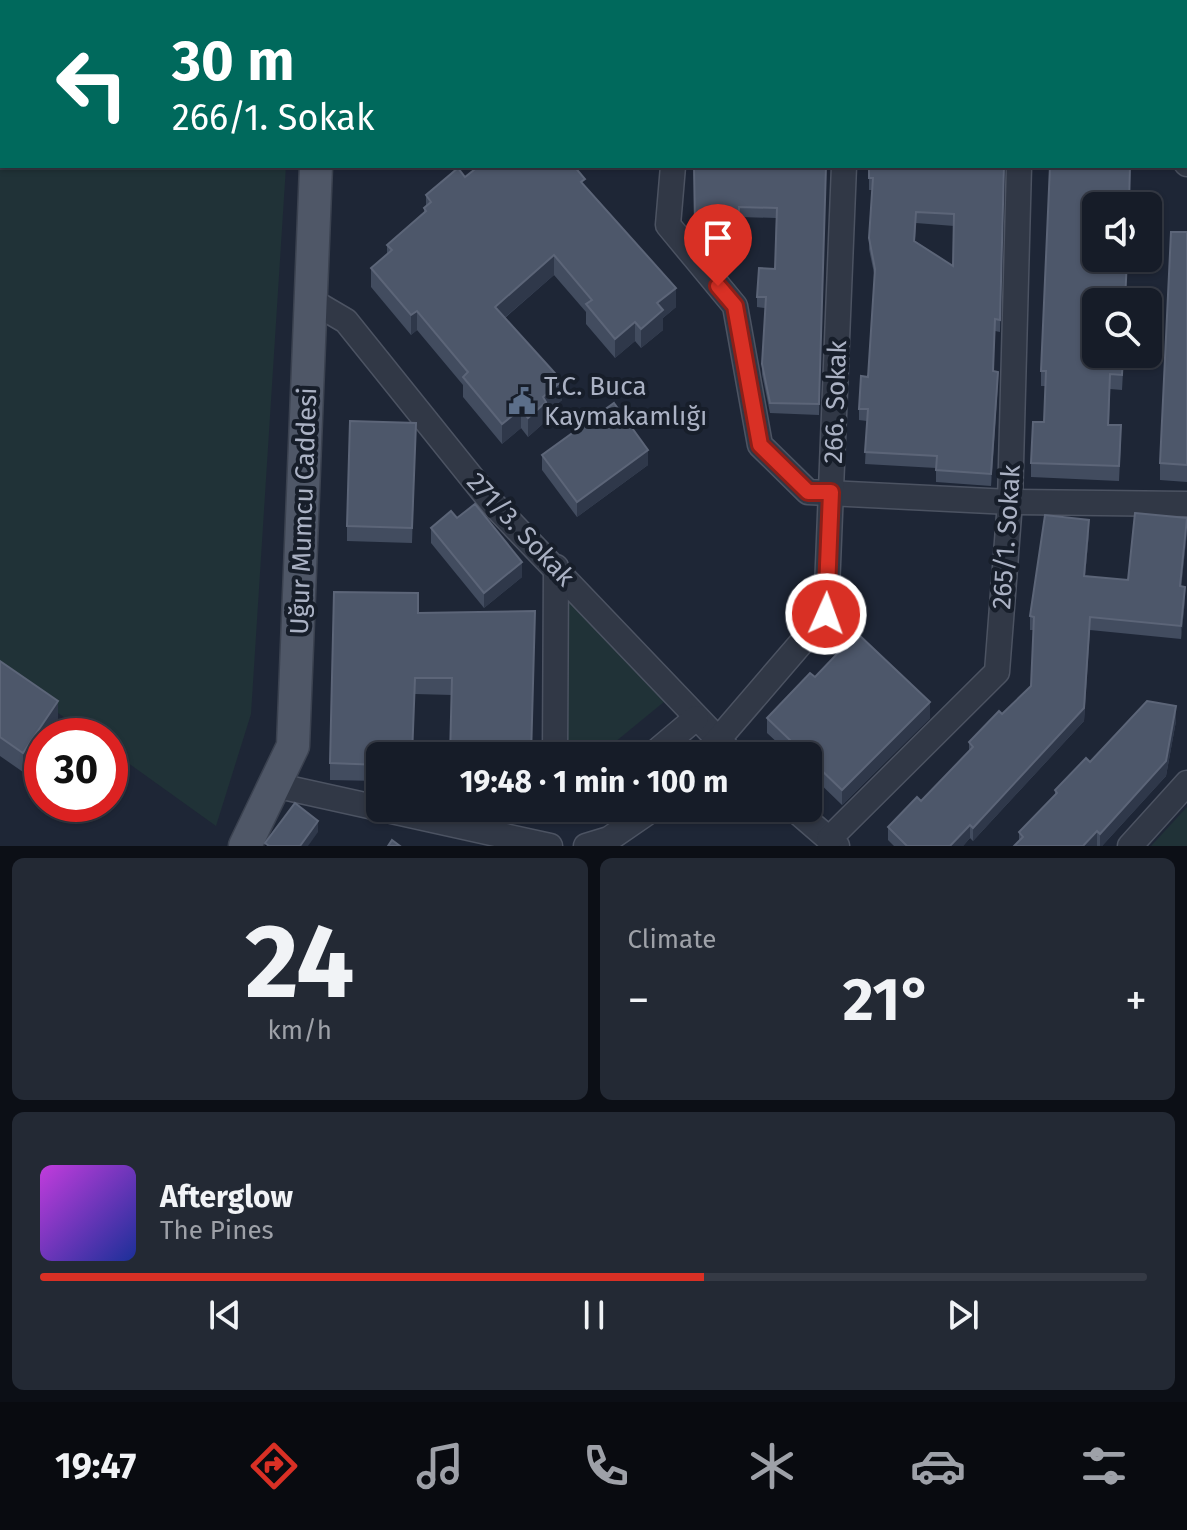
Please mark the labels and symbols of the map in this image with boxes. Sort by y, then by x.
pin [684,204,752,286]
street label: 266. Sokak [818,339,853,464]
place label: T.C. Buca Kaymakamlığı [544,371,707,432]
public building icon: T.C. Buca Kaymakamlığı [507,386,537,416]
street label: Uğur Mumcu Caddesi [284,387,323,635]
street label: 265/1. Sokak [986,463,1027,611]
street label: 271/3. Sokak [460,466,581,593]
position arrow [784,572,868,656]
speed limit sign: 30 [24,718,128,822]

